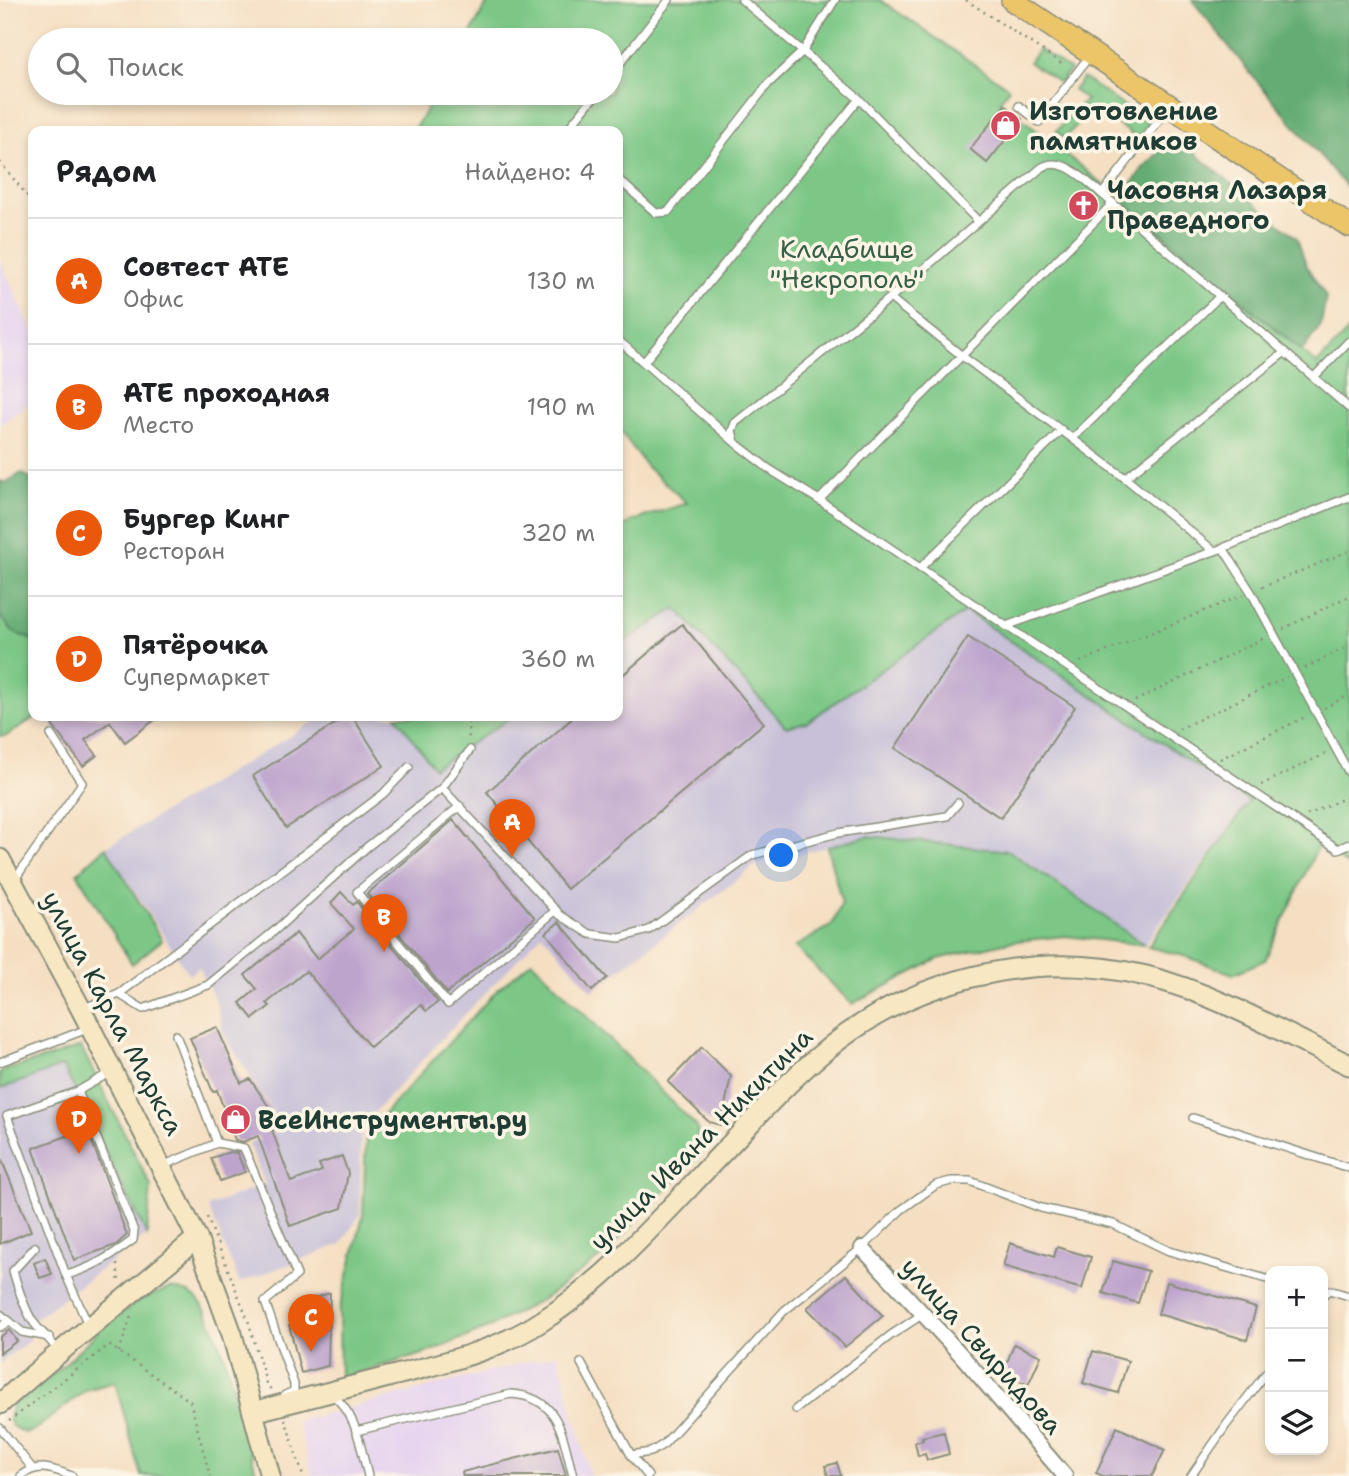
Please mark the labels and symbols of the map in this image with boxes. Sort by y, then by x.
place label: Изготовление памятников [1029,93,1218,158]
shop icon: Изготовление памятников [989,109,1023,143]
place label: Часовня Лазаря Праведного [1107,172,1327,237]
church icon: Часовня Лазаря Праведного [1067,188,1101,222]
park label: Кладбище "Некрополь" [770,231,924,296]
pin: A [489,799,535,857]
your location [764,838,798,872]
street label: улица Карла Маркса [34,885,193,1141]
pin: B [361,894,407,952]
street label: улица Ивана Никитина [582,1020,820,1258]
pin: D [56,1096,102,1154]
place label: ВсеИнструменты.ру [258,1102,527,1137]
shop icon: ВсеИнструменты.ру [218,1103,252,1137]
street label: улица Свиридова [894,1250,1071,1442]
pin: C [288,1294,334,1352]

